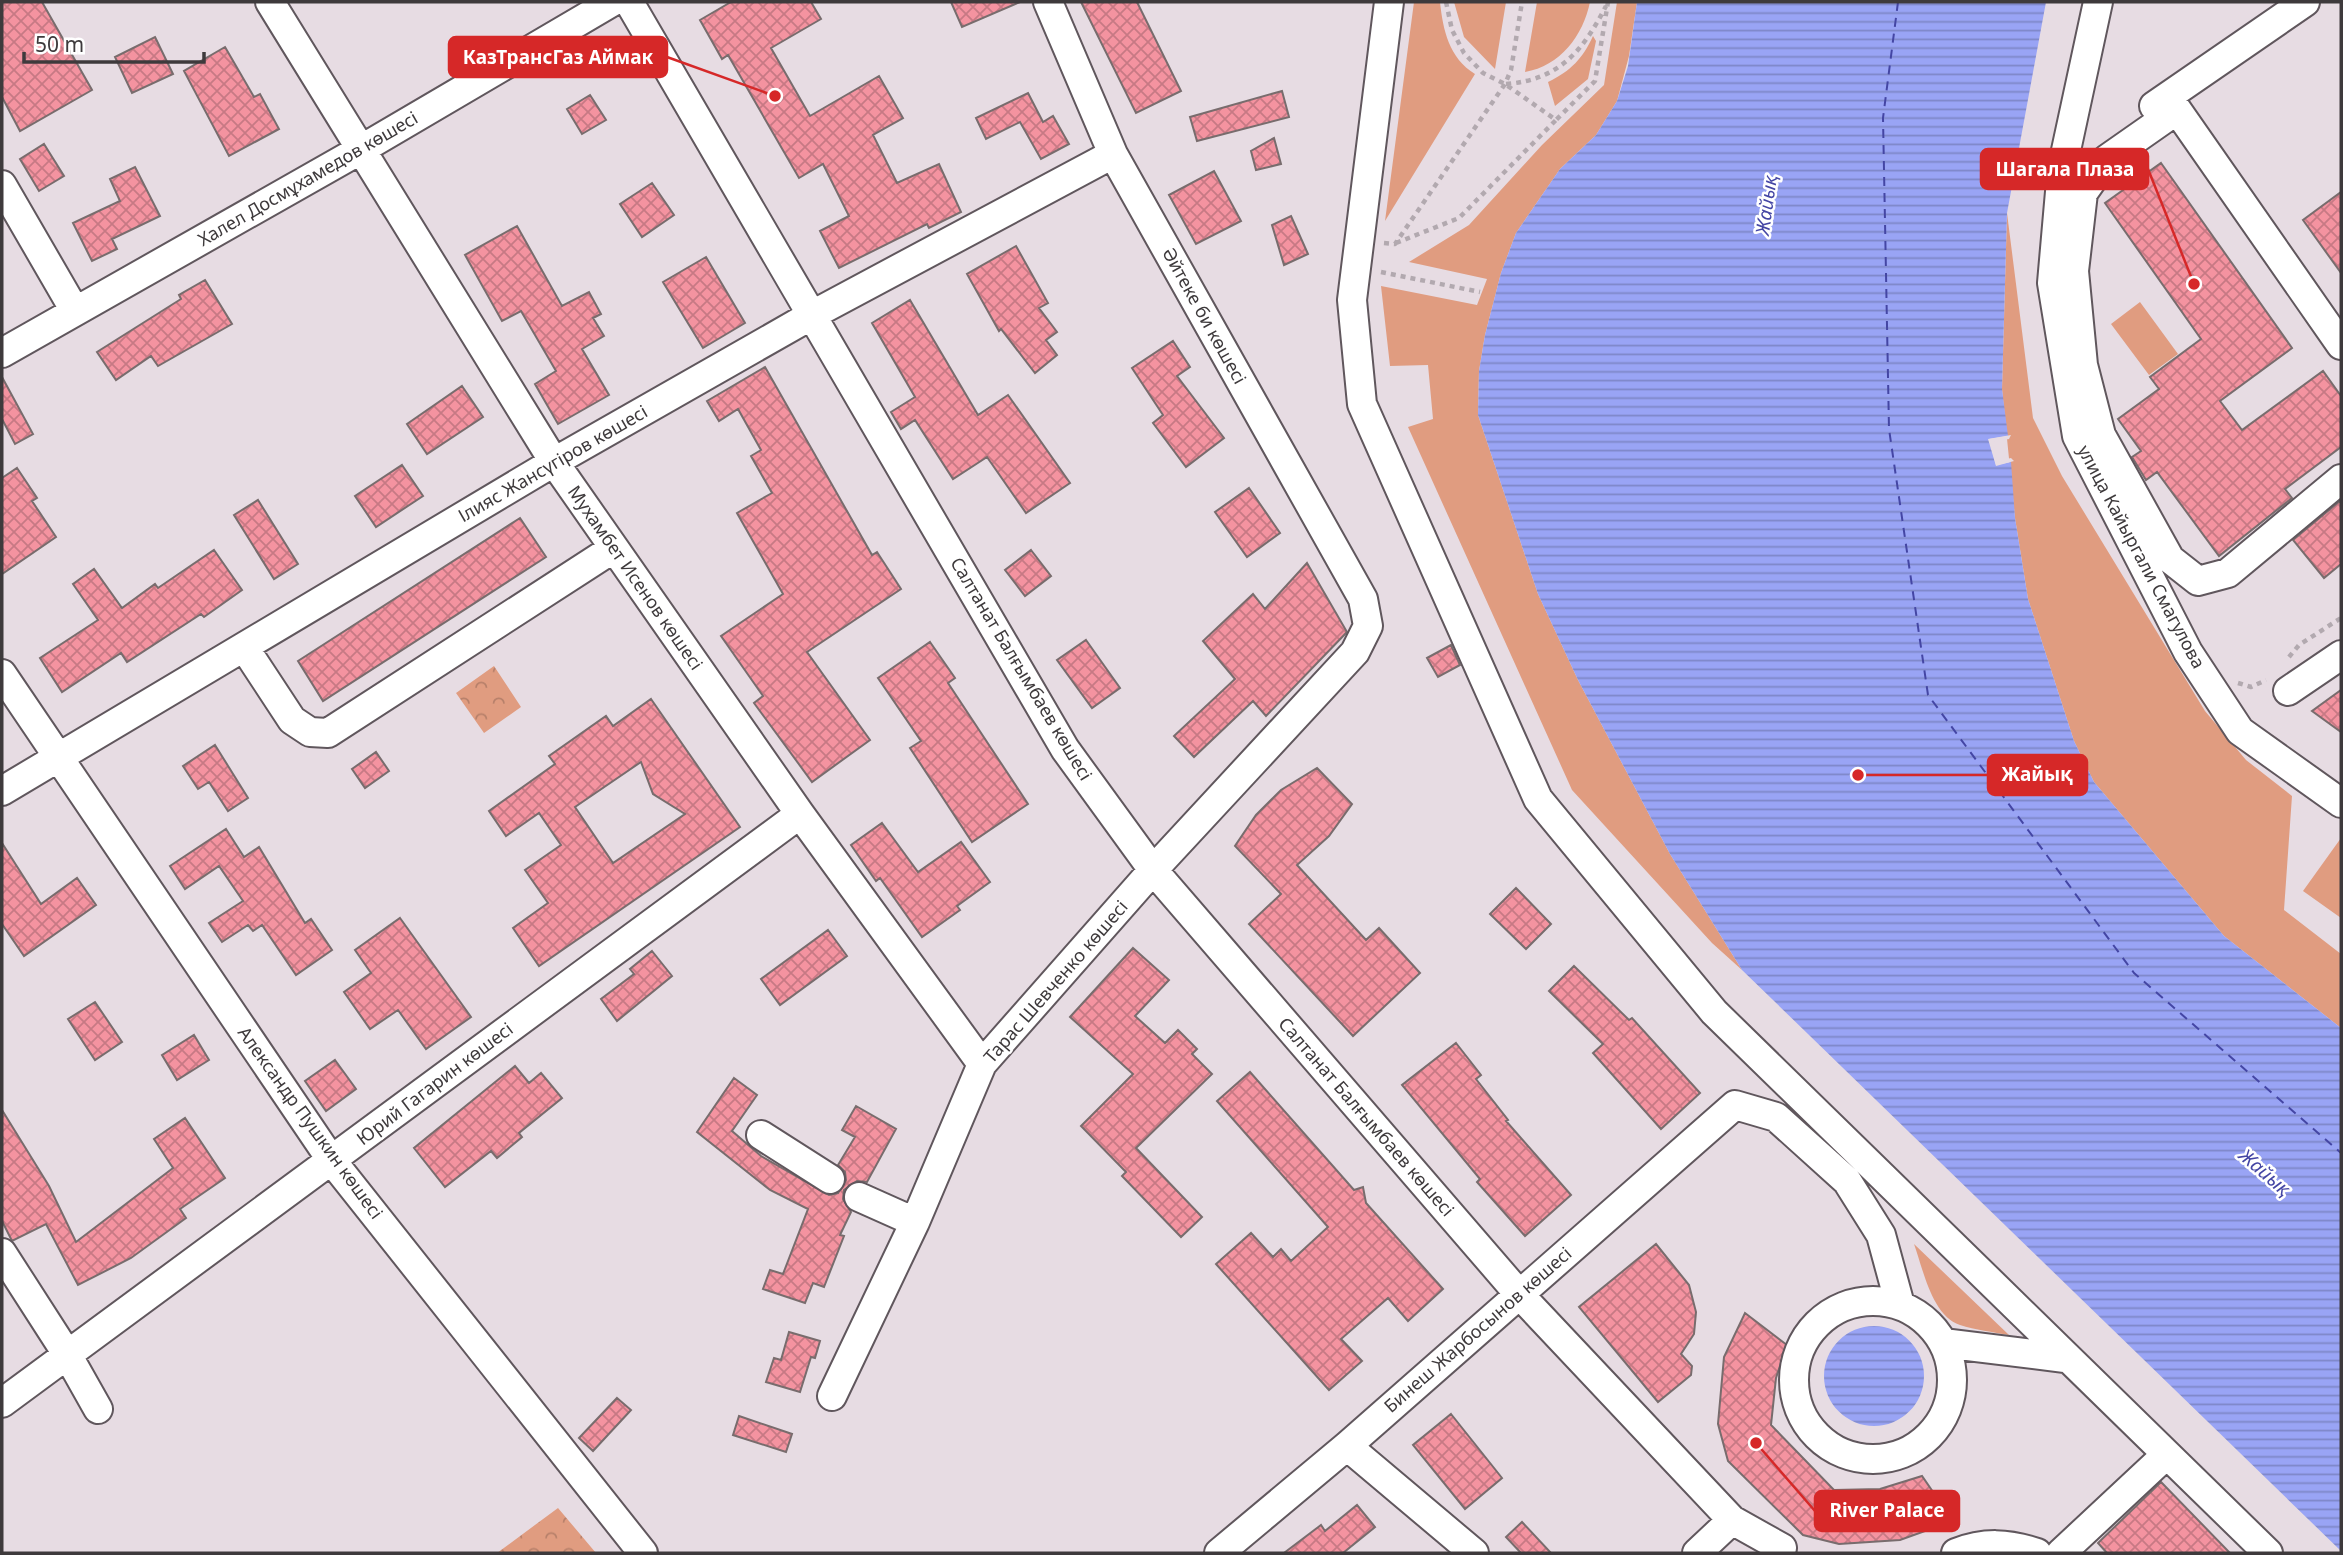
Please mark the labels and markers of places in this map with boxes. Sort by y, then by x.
callout: КазТрансГаз Аймак [449,37,667,77]
callout: Шагала Плаза [1981,149,2148,189]
callout: Жайық [1988,755,2087,795]
callout: River Palace [1815,1491,1959,1531]

